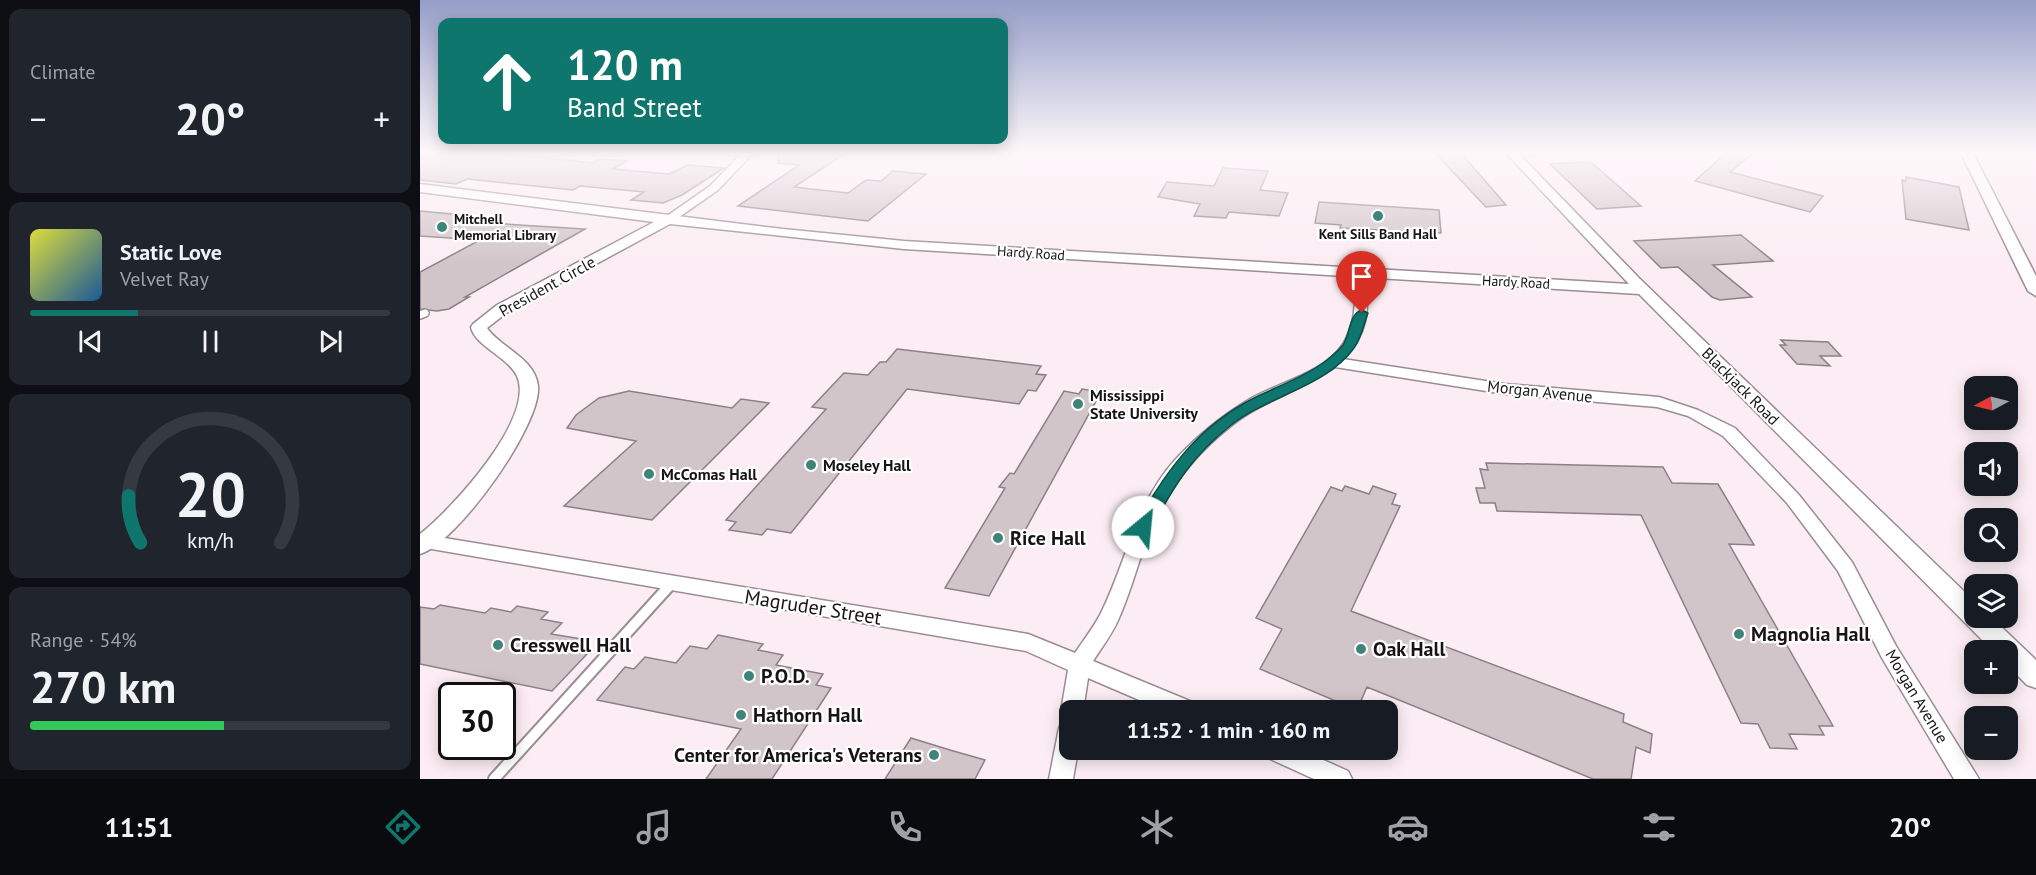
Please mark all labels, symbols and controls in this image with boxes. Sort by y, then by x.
text: 120 m [567,37,683,92]
icon: ahead [468,42,546,120]
text: Climate [30,59,96,85]
text: 20° [175,89,245,147]
text: Band Street [567,90,702,124]
text: − [30,97,47,140]
text: + [373,97,390,140]
marker: Kent Sills Band Hall [1371,209,1385,223]
place label: Mitchell Memorial Library [454,210,557,244]
marker: Mitchell Memorial Library [435,220,449,234]
place label: Kent Sills Band Hall [1319,225,1438,243]
text: Static Love [120,238,222,266]
street label: Hardy Road [996,242,1066,264]
street label: President Circle [495,251,599,321]
pin [1336,251,1387,313]
icon: arrive [1345,260,1378,293]
text: Velvet Ray [120,266,209,292]
street label: Hardy Road [1482,271,1550,293]
icon: previous [74,325,107,358]
icon: pause [194,325,227,358]
icon: next [314,325,347,358]
street label: Blackjack Road [1698,343,1784,429]
street label: Morgan Avenue [1486,376,1594,406]
north arrow [1964,376,2018,430]
map controls [1964,376,2018,760]
place label: Mississippi State University [1090,385,1198,423]
marker: Mississippi State University [1071,397,1085,411]
button: sound [1964,442,2018,496]
text: 20 [175,453,245,534]
place label: Moseley Hall [823,455,911,475]
marker: Moseley Hall [804,458,818,472]
place label: McComas Hall [661,464,757,484]
marker: McComas Hall [642,467,656,481]
position arrow [1111,495,1175,559]
button: search [1964,508,2018,562]
place label: Rice Hall [1010,525,1086,551]
text: km/h [186,526,233,554]
marker: Rice Hall [991,531,1005,545]
button: layers [1964,574,2018,628]
street label: Magruder Street [743,583,883,631]
place label: Magnolia Hall [1751,621,1870,647]
text: Range · 54% [30,627,137,653]
marker: Magnolia Hall [1732,627,1746,641]
place label: Cresswell Hall [510,632,631,658]
place label: Oak Hall [1373,636,1445,662]
marker: Cresswell Hall [491,638,505,652]
button: + [1964,640,2018,694]
marker: Oak Hall [1354,642,1368,656]
street label: Morgan Avenue [1881,646,1953,746]
text: 270 km [30,657,176,715]
place label: P.O.D. [761,663,810,689]
marker: P.O.D. [742,669,756,683]
speed limit sign: 30 [438,682,516,760]
place label: Hathorn Hall [753,702,862,728]
button: − [1964,706,2018,760]
marker: Hathorn Hall [734,708,748,722]
text: 11:52 · 1 min · 160 m [1127,716,1330,744]
place label: Center for America's Veterans [674,742,922,768]
marker: Center for America's Veterans [927,748,941,762]
icon: directions [382,806,424,848]
icon: music [633,806,675,848]
icon: phone [884,806,926,848]
icon: climate [1136,806,1178,848]
icon: car [1387,806,1429,848]
icon: filters [1638,806,1680,848]
text: 11:51 [105,810,173,844]
text: 20° [1889,810,1931,844]

